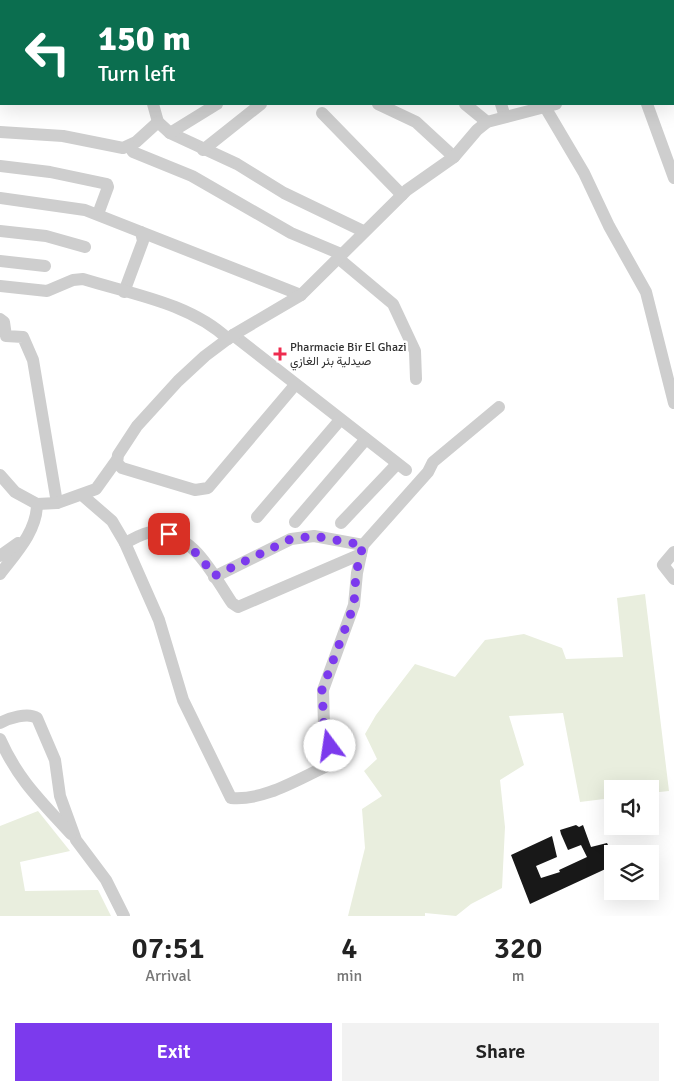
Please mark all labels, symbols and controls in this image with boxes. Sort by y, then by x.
text: 150 m [98,17,191,60]
icon: left [15,20,80,85]
text: Turn left [98,60,176,87]
place label: Pharmacie Bir El Ghazi صيدلية بئر الغازي [290,340,407,371]
marker: Pharmacie Bir El Ghazi صيدلية بئر الغازي [274,348,286,360]
pin [148,513,190,555]
icon: arrive [155,520,183,548]
position arrow [303,719,355,771]
map controls [604,780,659,900]
button: sound [604,780,659,835]
button: layers [604,845,659,900]
text: 07:51 [132,930,205,967]
text: 4 [341,930,357,967]
text: 320 [494,930,542,967]
text: Arrival [145,966,191,986]
text: min [336,966,362,986]
text: m [512,966,524,986]
button: Exit [15,1023,332,1081]
button: Share [342,1023,659,1081]

